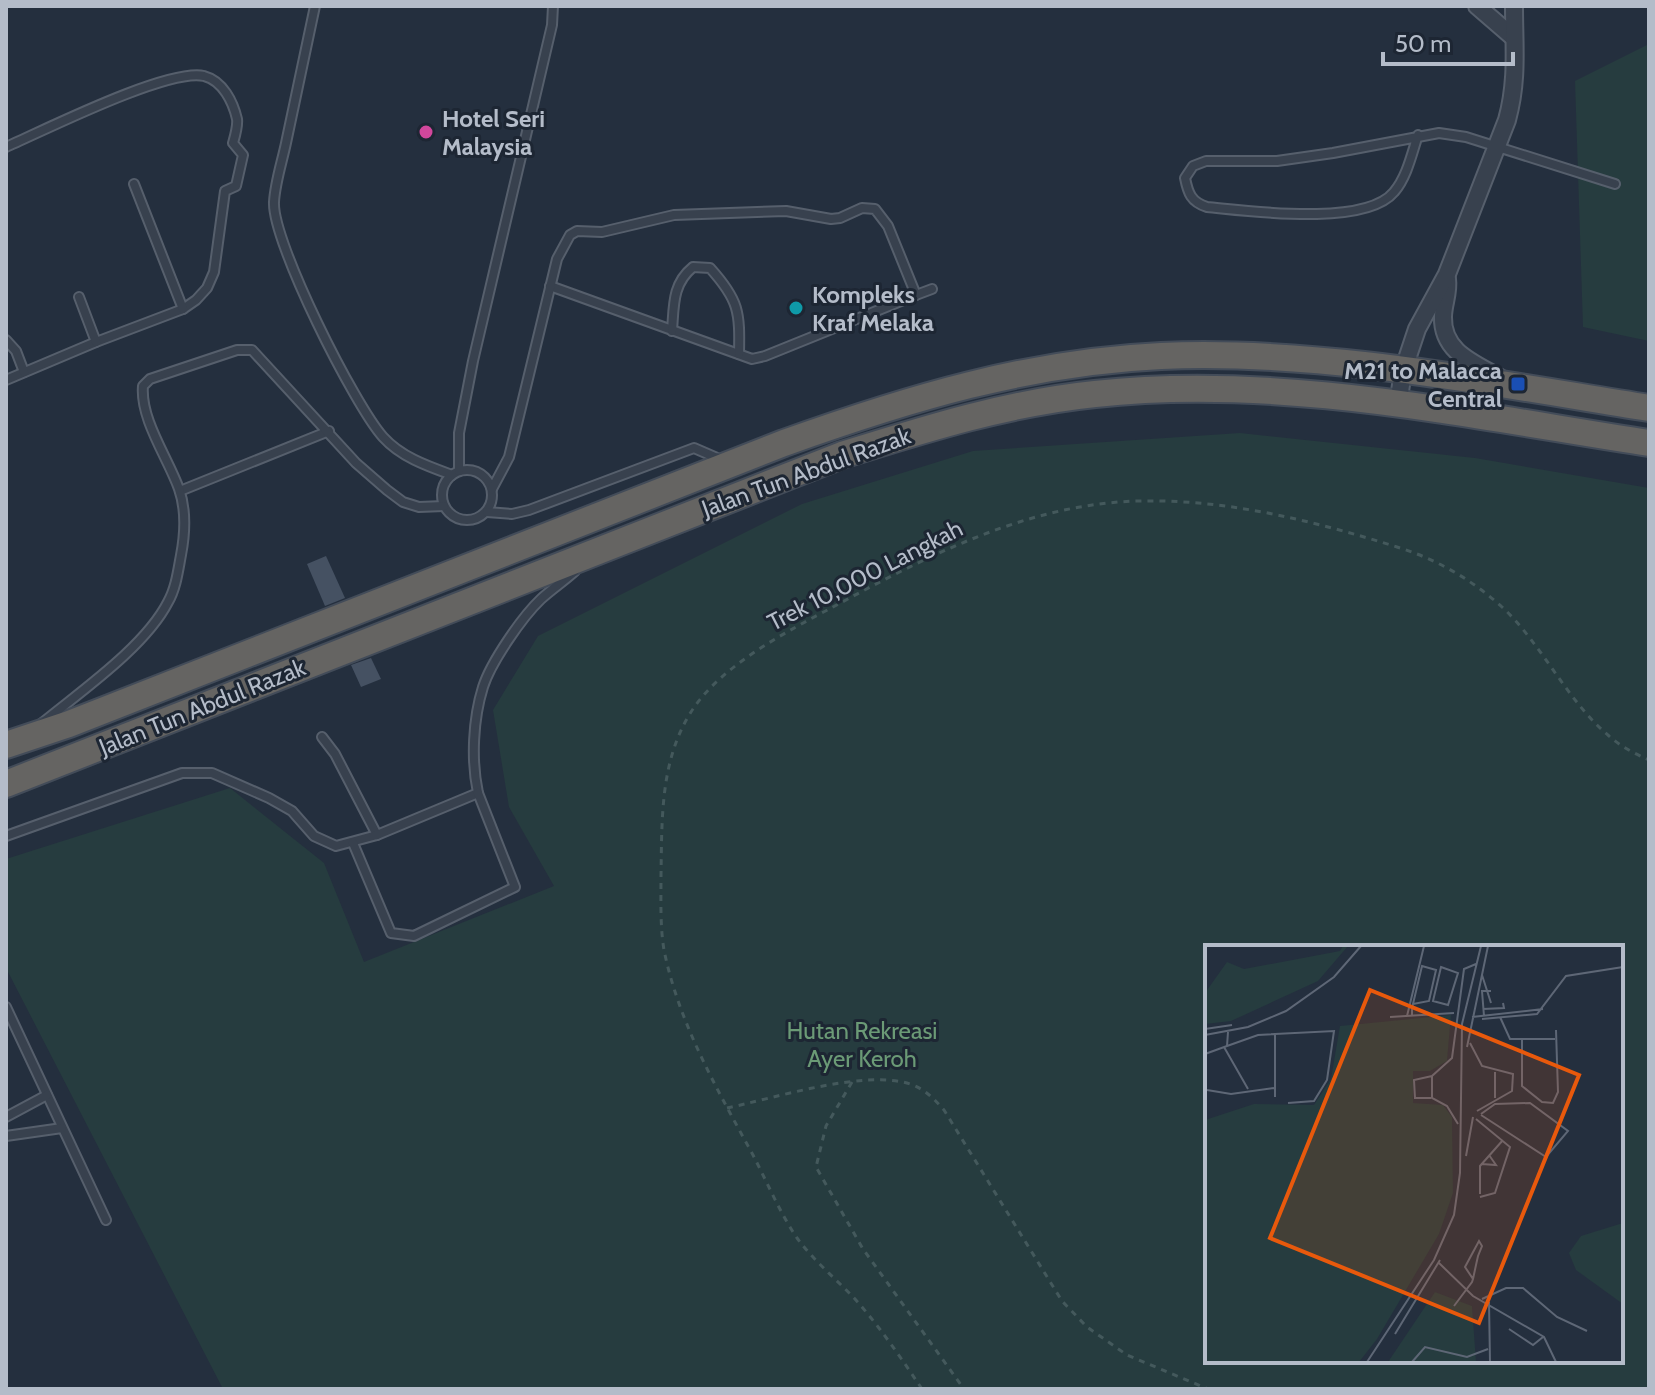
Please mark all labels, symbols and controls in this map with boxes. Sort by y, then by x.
scale bar [1383,16,1513,66]
text: 50 m [1395,29,1451,58]
place label: Hotel Seri Malaysia [442,104,545,161]
marker: Hotel Seri Malaysia [417,123,435,141]
place label: Kompleks Kraf Melaka [812,280,934,337]
marker: Kompleks Kraf Melaka [787,299,805,317]
place label: M21 to Malacca Central [1344,356,1502,413]
marker: M21 to Malacca Central [1509,375,1527,393]
street label: Jalan Tun Abdul Razak [697,421,915,524]
street label: Trek 10,000 Langkah [763,513,967,637]
street label: Jalan Tun Abdul Razak [94,652,310,762]
inset map [1205,945,1623,1363]
park label: Hutan Rekreasi Ayer Keroh [787,1016,937,1073]

